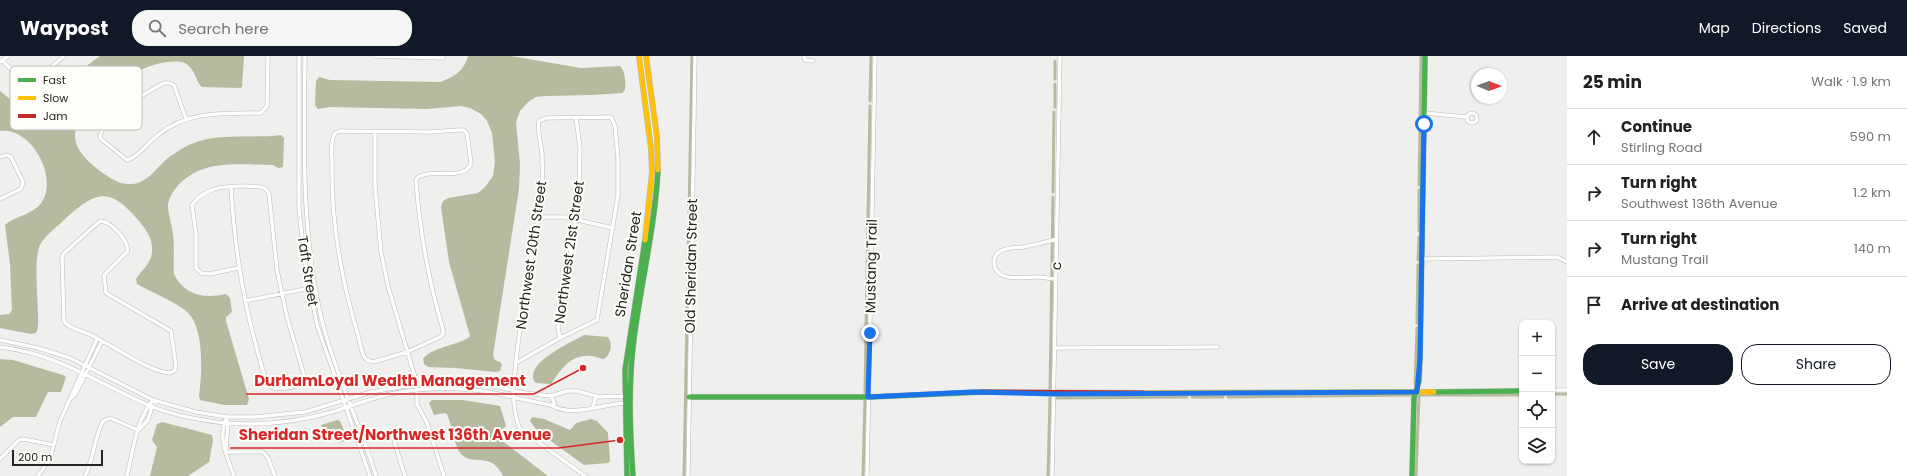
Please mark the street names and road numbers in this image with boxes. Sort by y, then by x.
street label: Northwest 20th Street [511,179,551,331]
street label: Northwest 21st Street [549,179,589,325]
street label: Old Sheridan Street [680,198,702,334]
street label: Sheridan Street [610,210,646,318]
street label: Mustang Trail [860,219,882,313]
street label: Taft Street [293,234,323,308]
street label: c [1046,262,1066,270]

